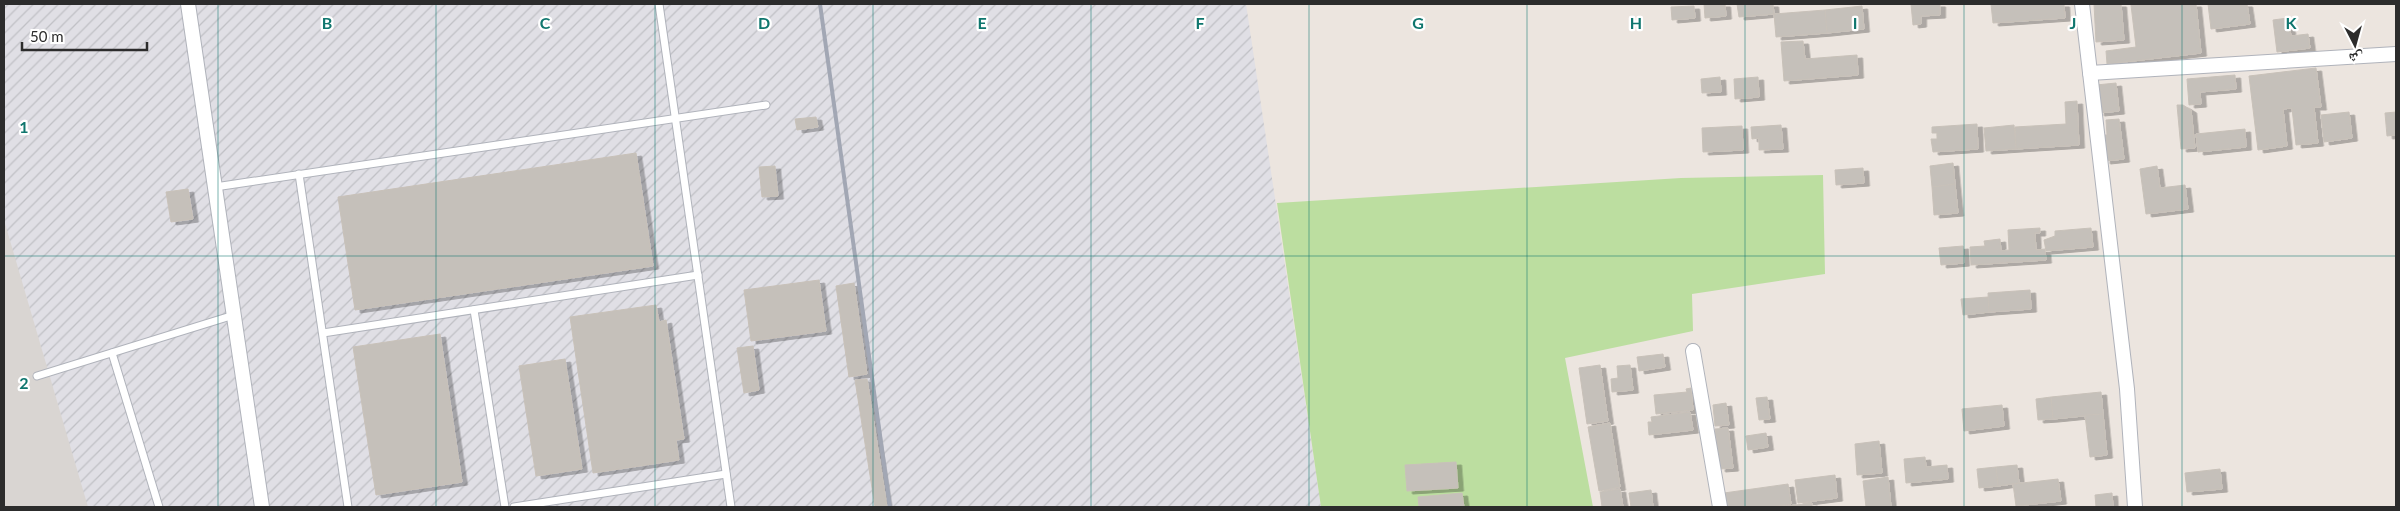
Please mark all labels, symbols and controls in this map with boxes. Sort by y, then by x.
text: B [322,13,332,32]
text: C [540,13,551,32]
text: D [758,13,770,32]
text: E [977,13,987,32]
text: F [1195,13,1205,32]
text: G [1412,13,1424,32]
text: H [1630,13,1642,32]
text: I [1853,13,1857,32]
text: J [2070,13,2076,32]
text: K [2286,13,2298,32]
scale bar [22,20,148,52]
north arrow [2330,20,2380,70]
text: 50 m [30,27,64,45]
text: ش [2348,48,2365,68]
text: 1 [19,117,29,136]
text: 2 [19,373,29,392]

